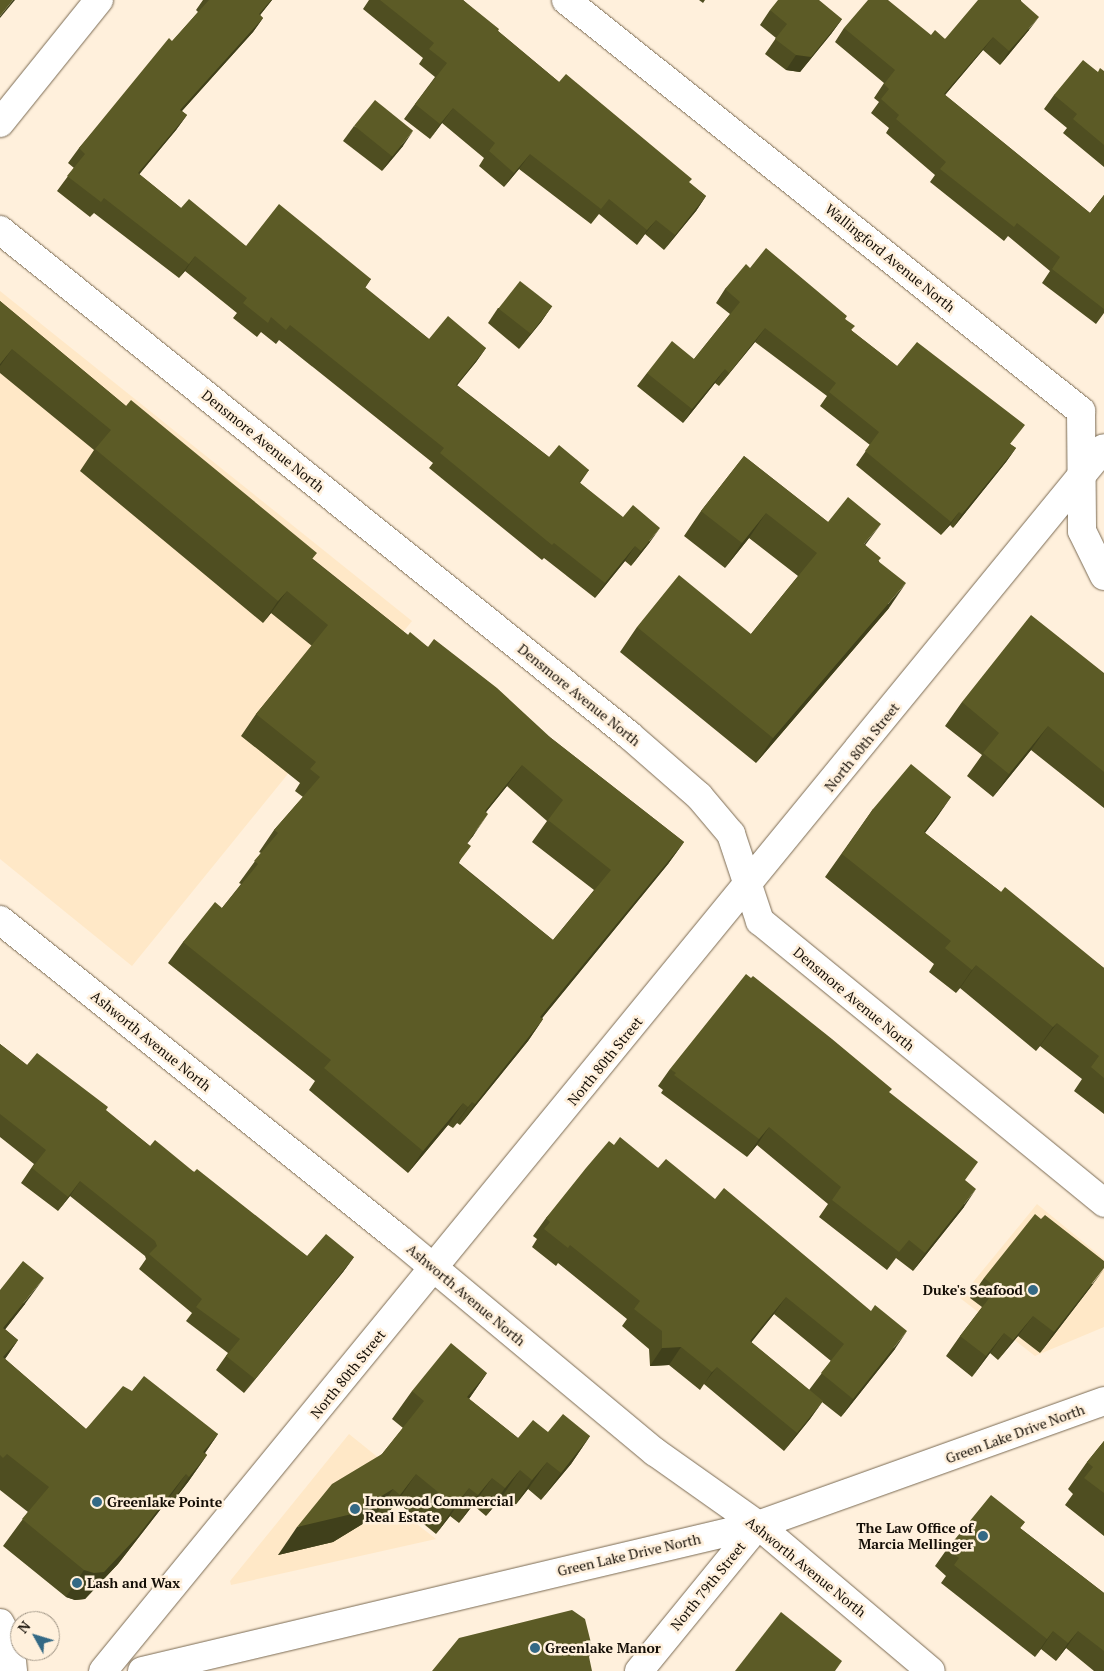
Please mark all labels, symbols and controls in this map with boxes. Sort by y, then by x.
street label: Wallingford Avenue North [822,200,958,316]
street label: Densmore Avenue North [198,386,328,496]
street label: Densmore Avenue North [514,640,644,750]
street label: North 80th Street [821,699,903,795]
street label: Densmore Avenue North [790,943,918,1055]
street label: Ashworth Avenue North [88,987,214,1095]
street label: North 80th Street [564,1013,646,1109]
street label: Ashworth Avenue North [403,1240,529,1350]
place label: Duke's Seafood [923,1282,1023,1298]
marker: Duke's Seafood [1027,1284,1039,1296]
street label: North 80th Street [307,1326,389,1422]
street label: Green Lake Drive North [943,1401,1087,1467]
place label: Ironwood Commercial Real Estate [365,1493,514,1525]
place label: Greenlake Pointe [107,1494,222,1510]
marker: Greenlake Pointe [91,1496,103,1508]
marker: Ironwood Commercial Real Estate [349,1503,361,1515]
street label: Ashworth Avenue North [743,1513,869,1621]
place label: The Law Office of Marcia Mellinger [856,1520,973,1552]
street label: Green Lake Drive North [556,1530,702,1580]
marker: The Law Office of Marcia Mellinger [977,1530,989,1542]
street label: North 79th Street [667,1538,749,1634]
place label: Lash and Wax [87,1575,180,1591]
marker: Lash and Wax [71,1577,83,1589]
north arrow [10,1611,60,1661]
text: N [13,1617,34,1637]
place label: Greenlake Manor [545,1640,661,1656]
marker: Greenlake Manor [529,1642,541,1654]

